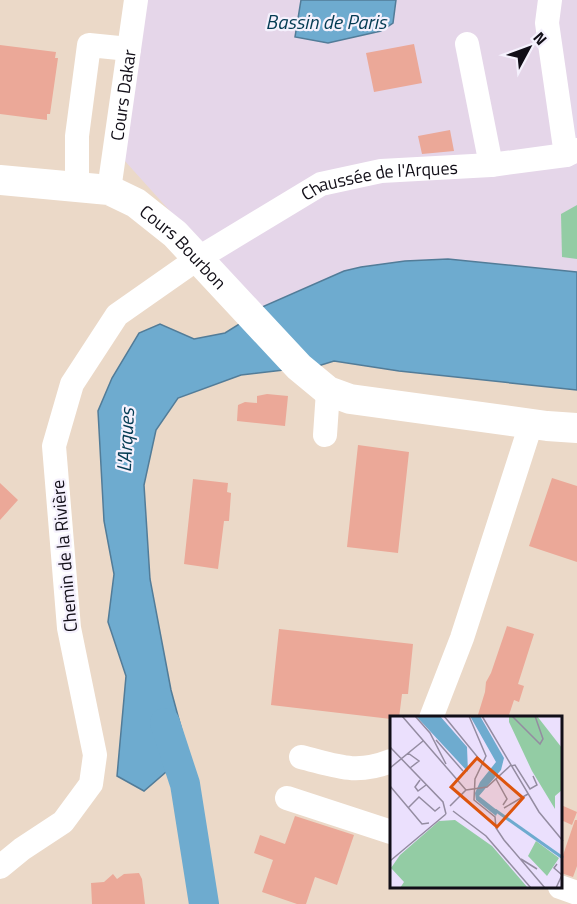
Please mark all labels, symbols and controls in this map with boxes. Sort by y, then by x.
water label: Bassin de Paris [266,6,388,37]
north arrow [499,18,559,78]
text: N [528,26,553,50]
street label: Cours Dakar [103,48,142,142]
street label: Chaussée de l'Arques [295,153,458,207]
street label: Cours Bourbon [134,198,233,295]
water label: L'Arques [108,406,142,473]
street label: Chemin de la Rivière [44,479,84,633]
inset map [390,716,562,889]

